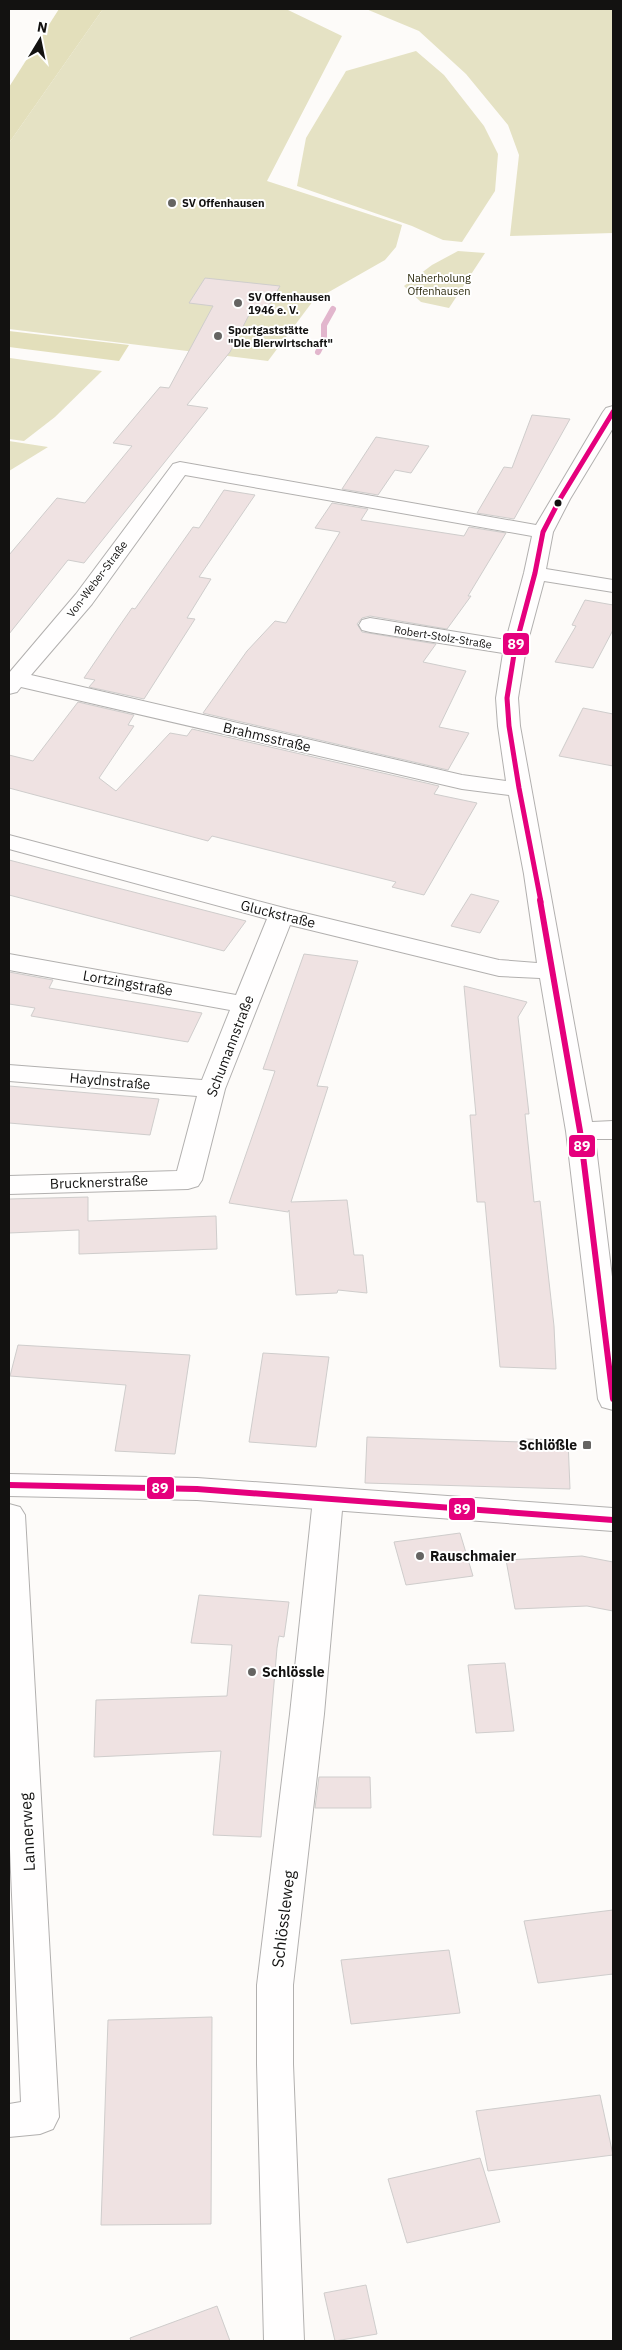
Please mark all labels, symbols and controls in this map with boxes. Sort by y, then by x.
north arrow [15,15,65,65]
text: N [36,17,49,37]
place label: SV Offenhausen [182,196,265,210]
marker: SV Offenhausen [166,197,178,209]
park label: Naherholung Offenhausen [407,271,471,298]
place label: SV Offenhausen 1946 e. V. [248,290,331,317]
marker: SV Offenhausen 1946 e. V. [232,297,244,309]
place label: Sportgaststätte "Die Bierwirtschaft" [228,323,333,350]
marker: Sportgaststätte "Die Bierwirtschaft" [212,330,224,342]
unlabelled marker [553,498,563,508]
street label: Von-Weber-Straße [64,538,130,620]
street label: Robert-Stolz-Straße [393,622,493,652]
line badge: 89 [502,632,530,656]
text: 89 [508,635,524,653]
street label: Brahmsstraße [221,718,313,756]
street label: Gluckstraße [239,896,318,932]
street label: Lortzingstraße [82,966,175,1000]
street label: Schumannstraße [202,992,258,1099]
street label: Haydnstraße [69,1068,152,1094]
line badge: 89 [568,1134,596,1158]
text: 89 [574,1137,590,1155]
street label: Brucknerstraße [50,1171,149,1193]
place label: Schlößle [519,1436,577,1454]
marker: Schlößle [581,1439,593,1451]
line badge: 89 [146,1476,175,1500]
text: 89 [152,1479,168,1497]
line badge: 89 [448,1497,476,1521]
text: 89 [454,1500,470,1518]
place label: Rauschmaier [430,1547,517,1565]
marker: Rauschmaier [414,1550,426,1562]
place label: Schlössle [262,1663,325,1681]
marker: Schlössle [246,1666,258,1678]
street label: Lannerweg [15,1792,39,1872]
street label: Schlössleweg [267,1869,299,1969]

